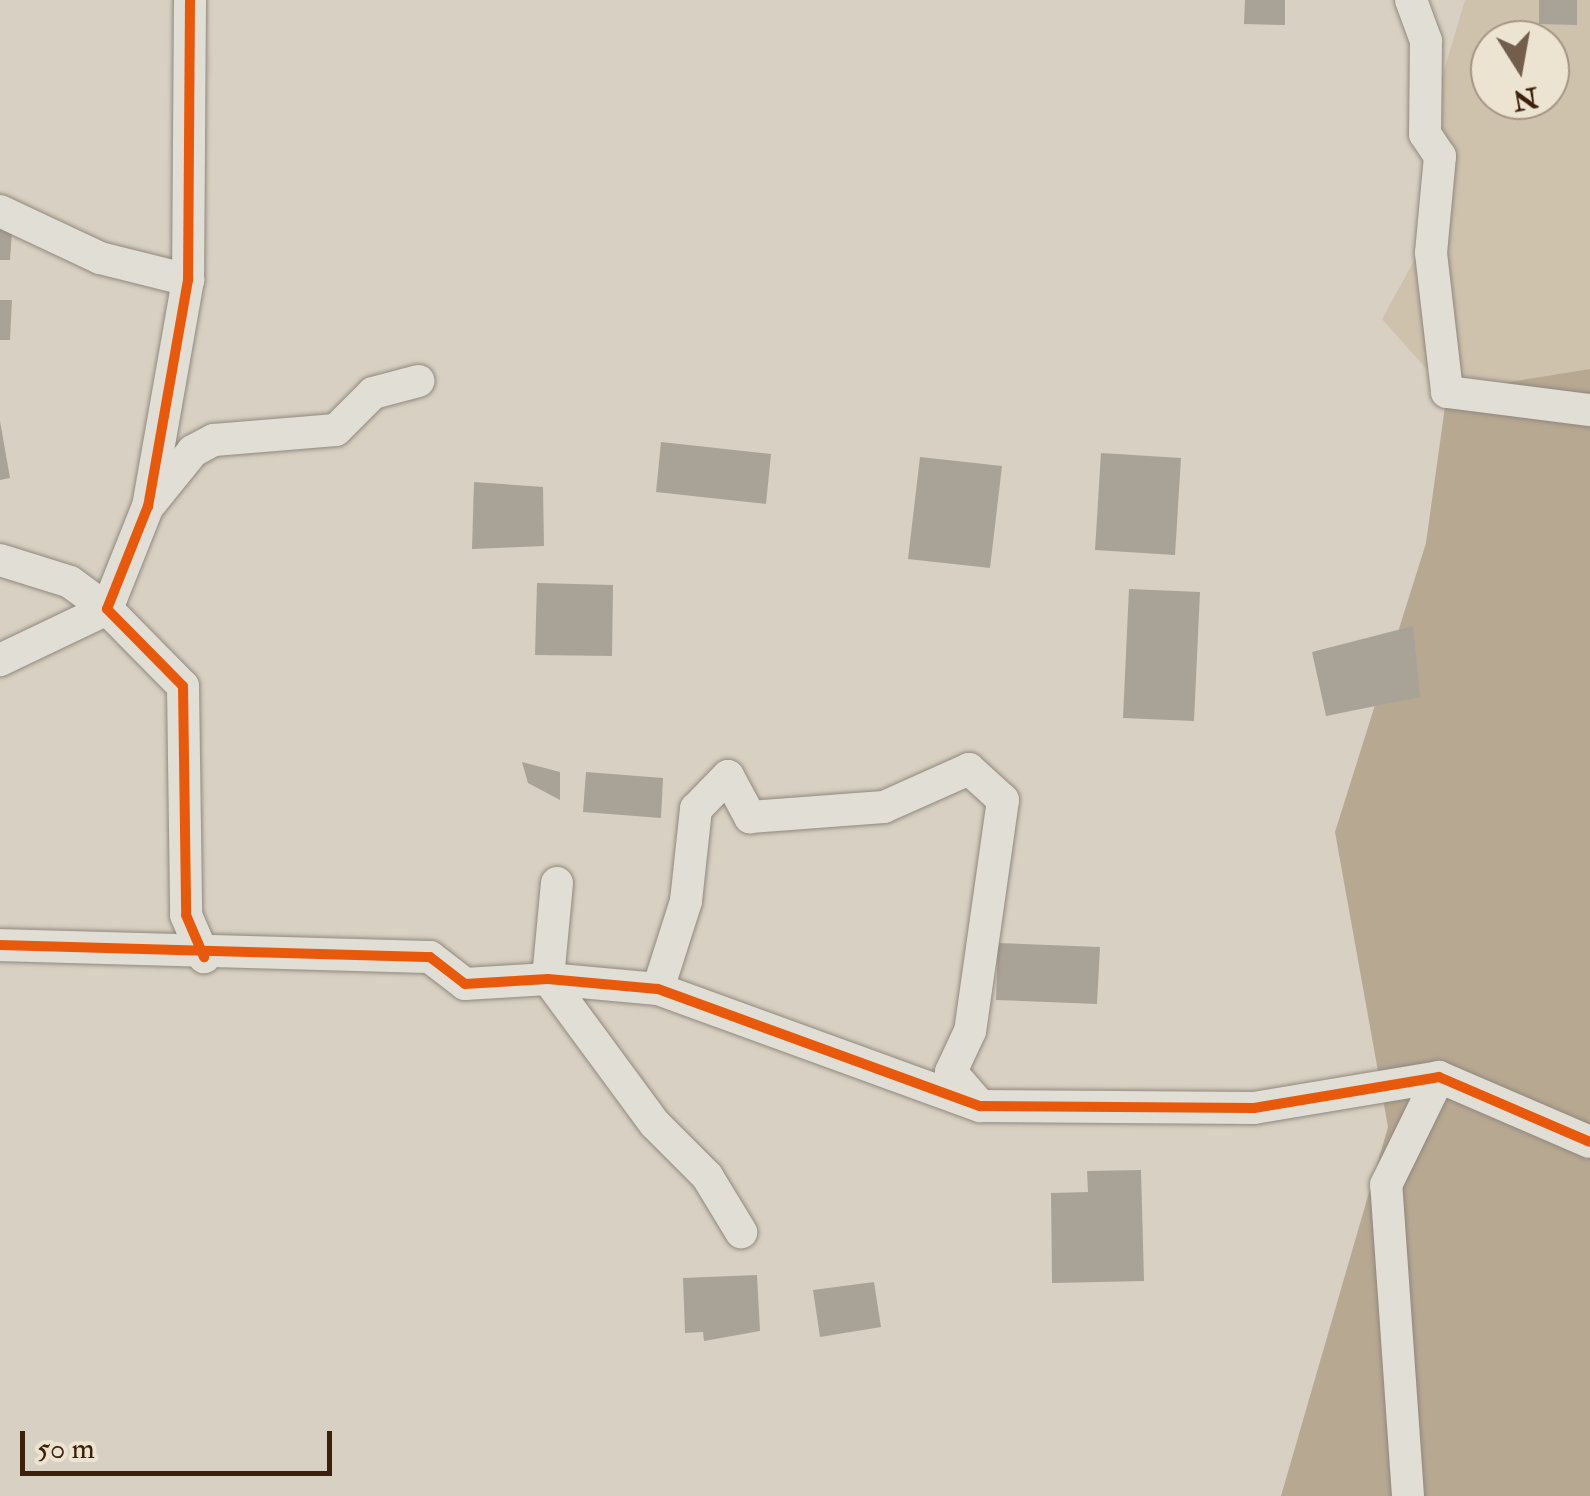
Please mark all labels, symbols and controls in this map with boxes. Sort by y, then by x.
north arrow [1470,20,1570,120]
text: N [1510,78,1541,118]
scale bar [25,1411,338,1473]
text: 50 m [37,1430,95,1467]

